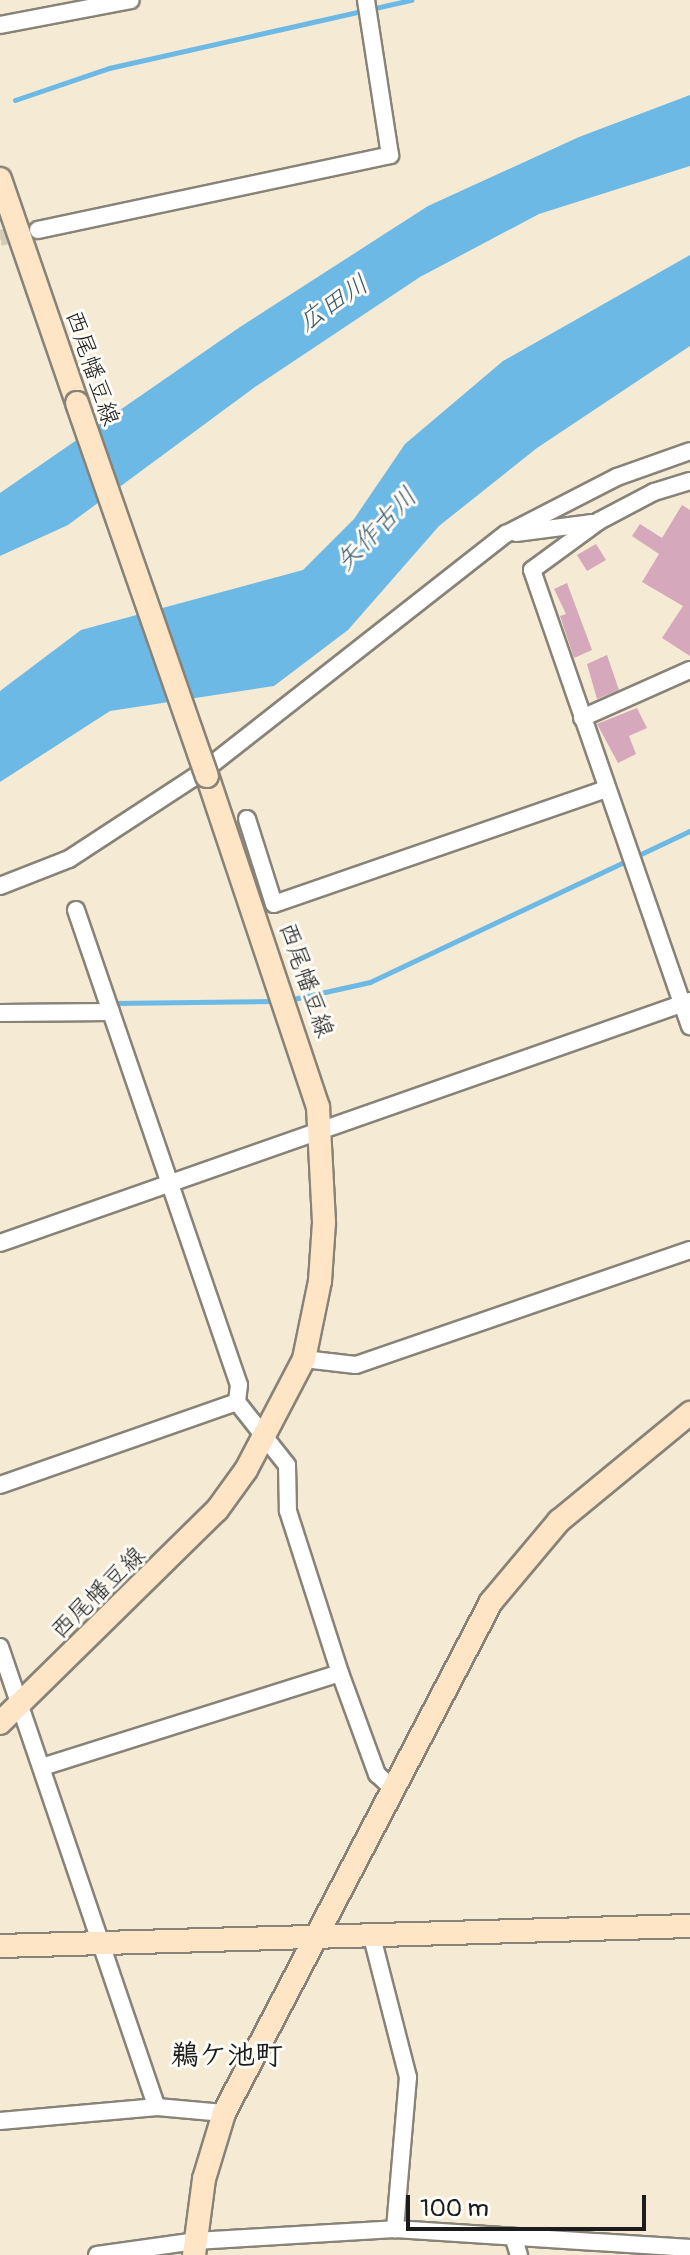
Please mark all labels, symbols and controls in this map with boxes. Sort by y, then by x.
water label: 広田川 [293,269,375,339]
street label: 西尾幡豆線 [59,307,125,429]
water label: 矢作古川 [330,482,424,578]
street label: 西尾幡豆線 [273,919,339,1041]
street label: 西尾幡豆線 [45,1541,151,1645]
district label: 鵜ケ池町 [171,2039,283,2073]
scale bar [410,2179,650,2229]
text: 100 m [420,2194,489,2223]

